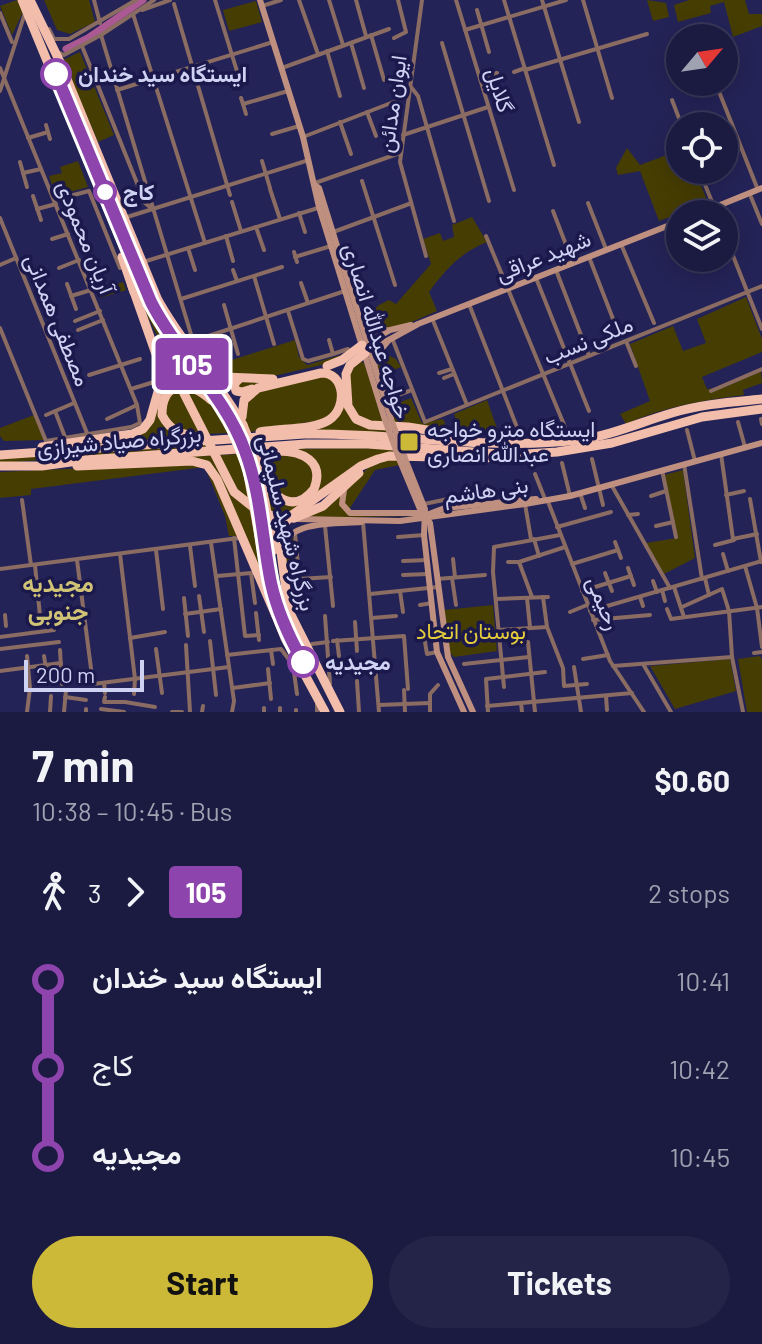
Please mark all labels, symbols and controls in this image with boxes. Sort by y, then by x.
north arrow [666,24,738,96]
map controls [666,24,738,272]
street label: ایوان مدائن [371,53,413,155]
marker: ایستگاه سید خندان [41,59,71,89]
place label: ایستگاه سید خندان [78,60,247,87]
street label: گلایل [481,64,520,116]
button: locate [666,112,738,184]
street label: آریان محمودی [51,176,122,299]
place label: کاج [123,178,154,207]
marker: کاج [94,181,116,203]
button: layers [666,200,738,272]
street label: شهید عراقی [491,224,595,288]
street label: خواجه عبدالله انصاری [337,240,417,422]
street label: مصطفی همدانی [19,250,97,390]
street label: ملکی نسب [539,309,637,371]
line badge: 105 [146,338,238,390]
text: 105 [172,347,212,381]
place label: ایستگاه مترو خواجه عبدالله انصاری [427,415,595,468]
street label: بزرگراه صیاد شیرازی [36,420,202,462]
marker: ایستگاه مترو خواجه عبدالله انصاری [398,431,420,453]
street label: بزرگراه شهید سلیمانی [252,432,322,614]
street label: بنی هاشم [442,470,530,511]
district label: مجیدیه جنوبی [22,568,94,627]
street label: رحیمی [581,572,627,634]
park label: بوستان اتحاد [416,617,526,645]
marker: مجیدیه [288,647,318,677]
place label: مجیدیه [325,648,391,676]
scale bar [24,656,144,692]
text: 200 m [36,661,95,687]
text: 7 min [32,738,135,791]
text: $0.60 [654,762,730,798]
text: 10:38 – 10:45 · Bus [32,795,232,826]
icon: walk [32,870,76,914]
icon: forward [113,870,157,914]
text: 105 [185,875,226,909]
text: 3 [88,877,101,908]
text: 2 stops [648,877,730,908]
text: ایستگاه سید خندان [92,958,323,994]
text: 10:41 [676,965,730,996]
text: کاج [92,1046,133,1082]
text: 10:42 [669,1053,730,1084]
text: مجیدیه [92,1134,181,1170]
text: 10:45 [670,1141,730,1172]
button: Start [32,1236,373,1328]
button: Tickets [389,1236,730,1328]

